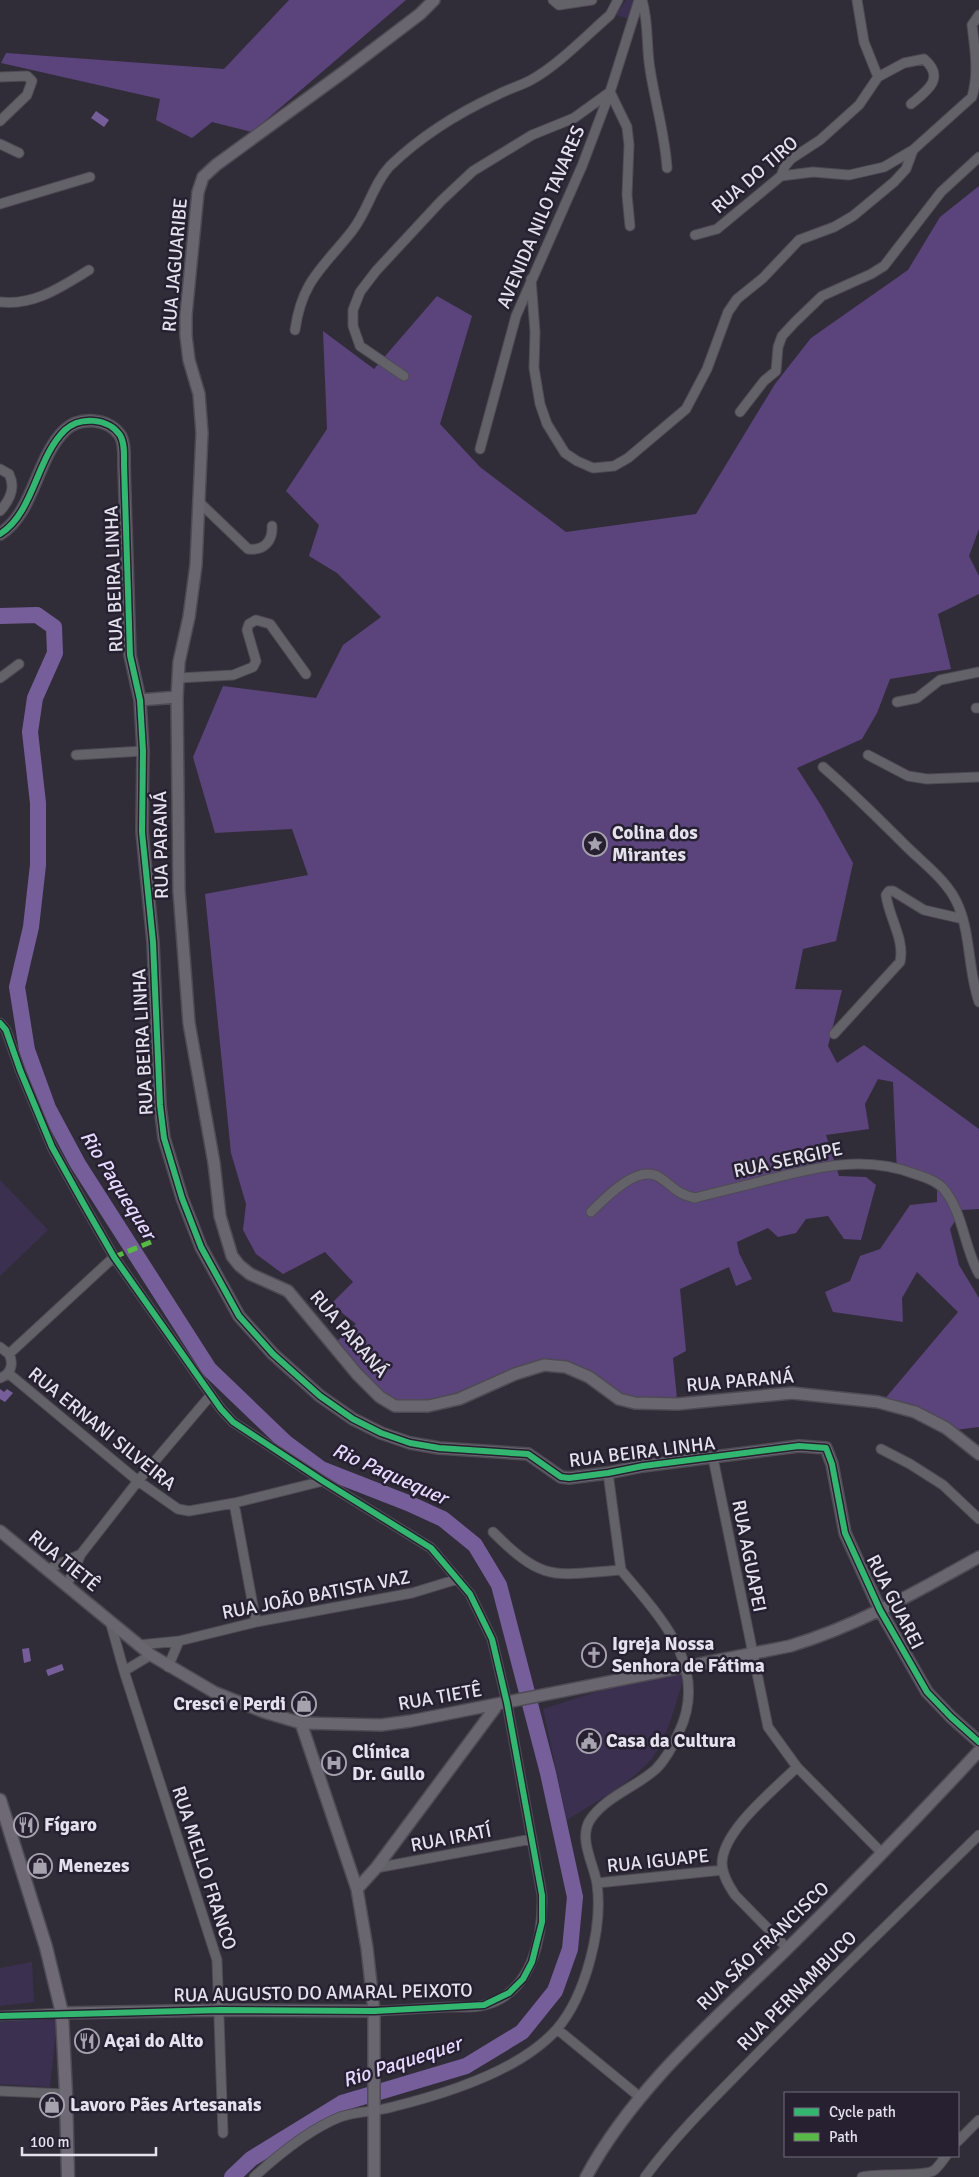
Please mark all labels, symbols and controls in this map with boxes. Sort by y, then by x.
street label: AVENIDA NILO TAVARES [492,122,590,312]
street label: RUA DO TIRO [707,131,803,219]
street label: RUA JAGUARIBE [157,197,193,333]
street label: RUA BEIRA LINHA [99,505,129,653]
street label: RUA PARANÁ [148,790,174,899]
place label: Colina dos Mirantes [612,821,698,867]
place icon: Colina dos Mirantes [582,831,608,857]
street label: RUA BEIRA LINHA [127,968,159,1116]
water label: Rio Paquequer [75,1126,163,1246]
street label: RUA SERGIPE [731,1137,845,1183]
street label: RUA PARANÁ [304,1285,394,1383]
street label: RUA ERNANI SILVEIRA [23,1362,181,1496]
street label: RUA PARANÁ [685,1364,795,1398]
street label: RUA BEIRA LINHA [568,1431,717,1473]
water label: Rio Paquequer [328,1437,454,1512]
street label: RUA AGUAPEI [726,1498,772,1614]
street label: RUA TIETÊ [23,1525,105,1597]
street label: RUA GUAREI [861,1551,929,1653]
street label: RUA JOÃO BATISTA VAZ [220,1565,412,1625]
place label: Igreja Nossa Senhora de Fátima [612,1632,765,1678]
church icon: Igreja Nossa Senhora de Fátima [581,1642,607,1668]
street label: RUA TIETÊ [396,1678,484,1716]
shop icon: Cresci e Perdi [291,1691,317,1717]
place label: Cresci e Perdi [173,1692,286,1716]
public building icon: Casa da Cultura [576,1728,602,1754]
place label: Casa da Cultura [606,1729,736,1753]
place label: Clínica Dr. Gullo [352,1740,425,1786]
hospital icon: Clínica Dr. Gullo [321,1750,347,1776]
street label: RUA MELLO FRANCO [166,1783,242,1953]
restaurant icon: Fígaro [13,1812,39,1838]
place label: Fígaro [44,1813,97,1837]
street label: RUA IRATÍ [409,1818,494,1858]
street label: RUA IGUAPE [606,1844,710,1878]
shop icon: Menezes [27,1853,53,1879]
place label: Menezes [58,1854,129,1878]
street label: RUA SÃO FRANCISCO [692,1877,834,2015]
street label: RUA PERNAMBUCO [732,1926,862,2056]
street label: RUA AUGUSTO DO AMARAL PEIXOTO [173,1978,473,2008]
restaurant icon: Açai do Alto [74,2028,100,2054]
place label: Açai do Alto [104,2029,204,2053]
water label: Rio Paquequer [339,2030,467,2093]
shop icon: Lavoro Pães Artesanais [39,2092,65,2118]
legend [784,2092,959,2157]
place label: Lavoro Pães Artesanais [70,2093,261,2117]
text: Cycle path [829,2103,896,2121]
scale bar [22,2124,156,2156]
text: Path [829,2128,858,2146]
text: 100 m [30,2133,70,2151]

